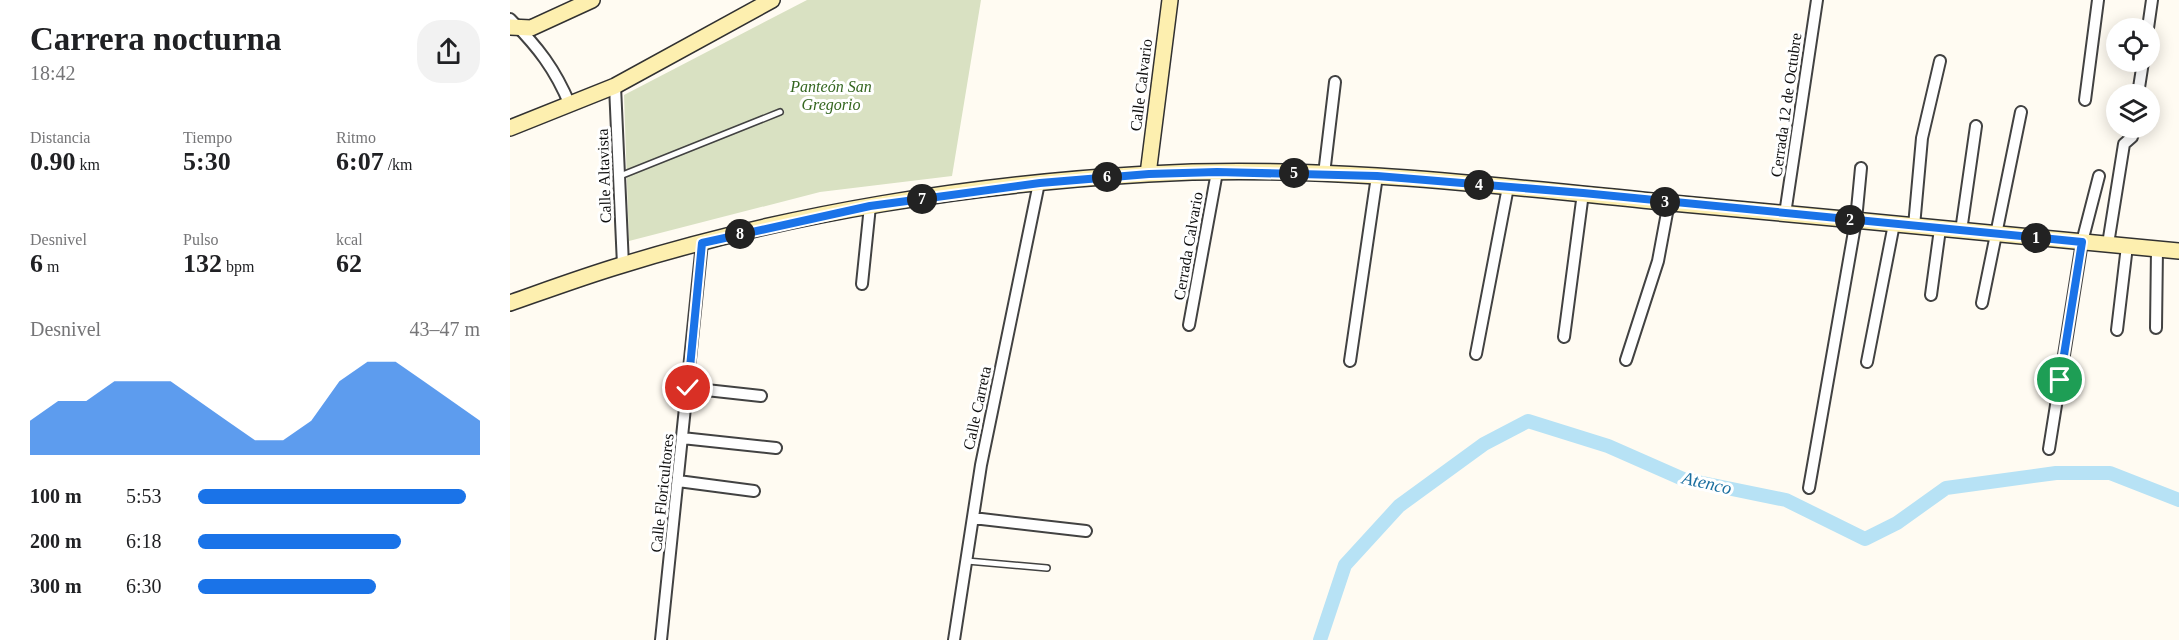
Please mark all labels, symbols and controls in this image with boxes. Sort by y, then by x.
map controls [2106,18,2160,138]
button: locate [2106,18,2160,72]
button: share [417,20,480,83]
text: Carrera nocturna [30,21,281,57]
street label: Cerrada 12 de Octubre [1767,32,1805,178]
street label: Calle Calvario [1127,38,1155,132]
text: 18:42 [30,62,76,84]
park label: Panteón San Gregorio [789,78,872,114]
button: layers [2106,84,2160,138]
street label: Calle Altavista [594,128,614,224]
text: Distancia [30,129,90,146]
text: Tiempo [183,129,232,146]
text: Ritmo [336,129,376,146]
text: 0.90 [30,147,76,176]
text: 5:30 [183,147,231,176]
text: 6:07 [336,147,384,176]
text: km [76,156,100,173]
text: /km [384,156,413,173]
pin: 5 [1279,158,1309,188]
pin: 6 [1092,162,1122,192]
text: 5 [1290,164,1298,181]
text: 6 [1103,168,1111,185]
pin: 4 [1464,170,1494,200]
text: 4 [1475,176,1483,193]
pin: 7 [907,184,937,214]
pin: 3 [1650,187,1680,217]
text: 7 [918,190,926,207]
street label: Cerrada Calvario [1170,190,1206,302]
text: 3 [1661,193,1669,210]
pin: 2 [1835,205,1865,235]
text: 2 [1846,211,1854,228]
pin: 8 [725,219,755,249]
pin: 1 [2021,223,2051,253]
text: 8 [736,225,744,242]
text: 1 [2032,229,2040,246]
text: Desnivel [30,231,87,248]
text: Pulso [183,231,219,248]
text: kcal [336,231,363,248]
text: 6 [30,249,43,278]
text: 132 [183,249,222,278]
text: 62 [336,249,362,278]
text: m [43,258,59,275]
text: bpm [222,258,254,275]
text: Desnivel [30,318,101,340]
text: 43–47 m [409,318,480,340]
pin [2034,354,2085,405]
pin [662,362,713,413]
icon: arrive [2043,363,2076,396]
street label: Calle Carreta [960,365,994,451]
icon: check [671,371,704,404]
street label: Calle Floricultores [647,433,677,553]
water label: Atenco [1679,467,1734,498]
text: 100 m [30,485,82,507]
text: 5:53 [126,485,162,507]
text: 200 m [30,530,82,552]
text: 6:18 [126,530,162,552]
text: 300 m [30,575,82,597]
text: 6:30 [126,575,162,597]

